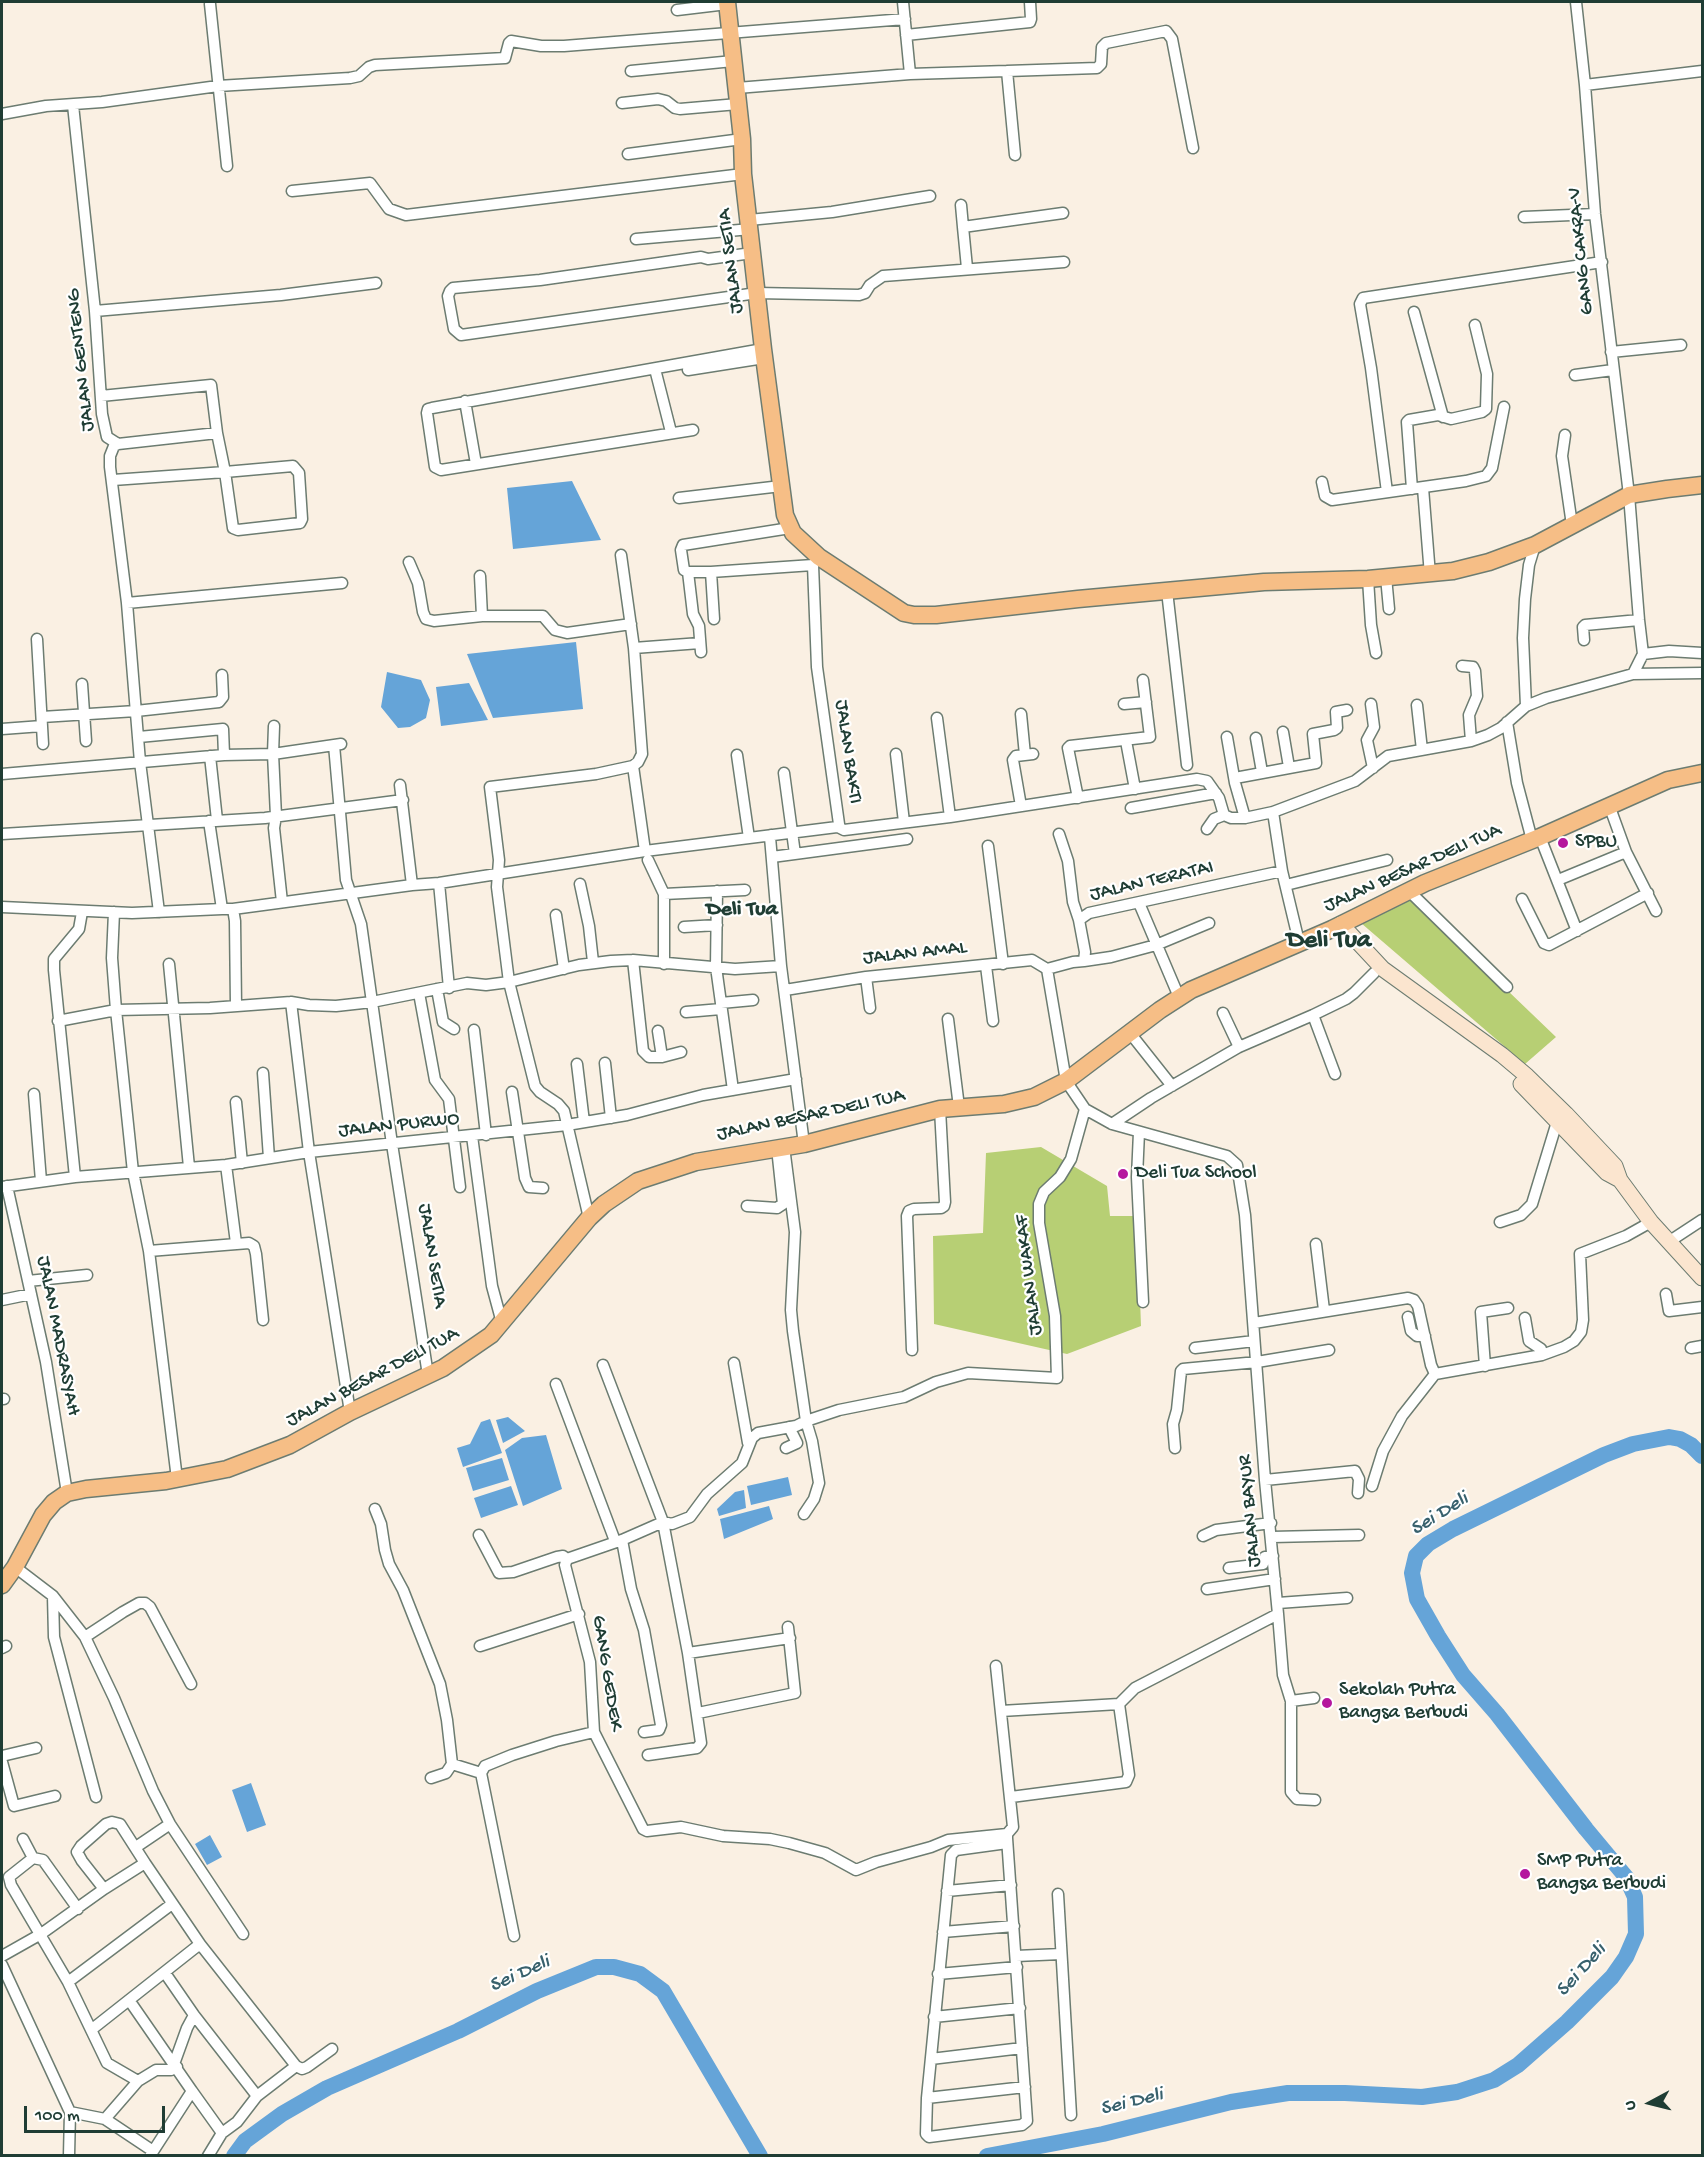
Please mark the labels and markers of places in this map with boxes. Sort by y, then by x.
place label: SPBU [1575,831,1617,855]
marker: SPBU [1556,836,1570,850]
place label: Deli Tua School [1135,1162,1257,1186]
marker: Deli Tua School [1116,1167,1130,1181]
place label: Sekolah Putra Bangsa Berbudi [1339,1679,1468,1726]
marker: Sekolah Putra Bangsa Berbudi [1320,1696,1334,1710]
place label: SMP Putra Bangsa Berbudi [1537,1850,1666,1897]
marker: SMP Putra Bangsa Berbudi [1518,1867,1532,1881]

